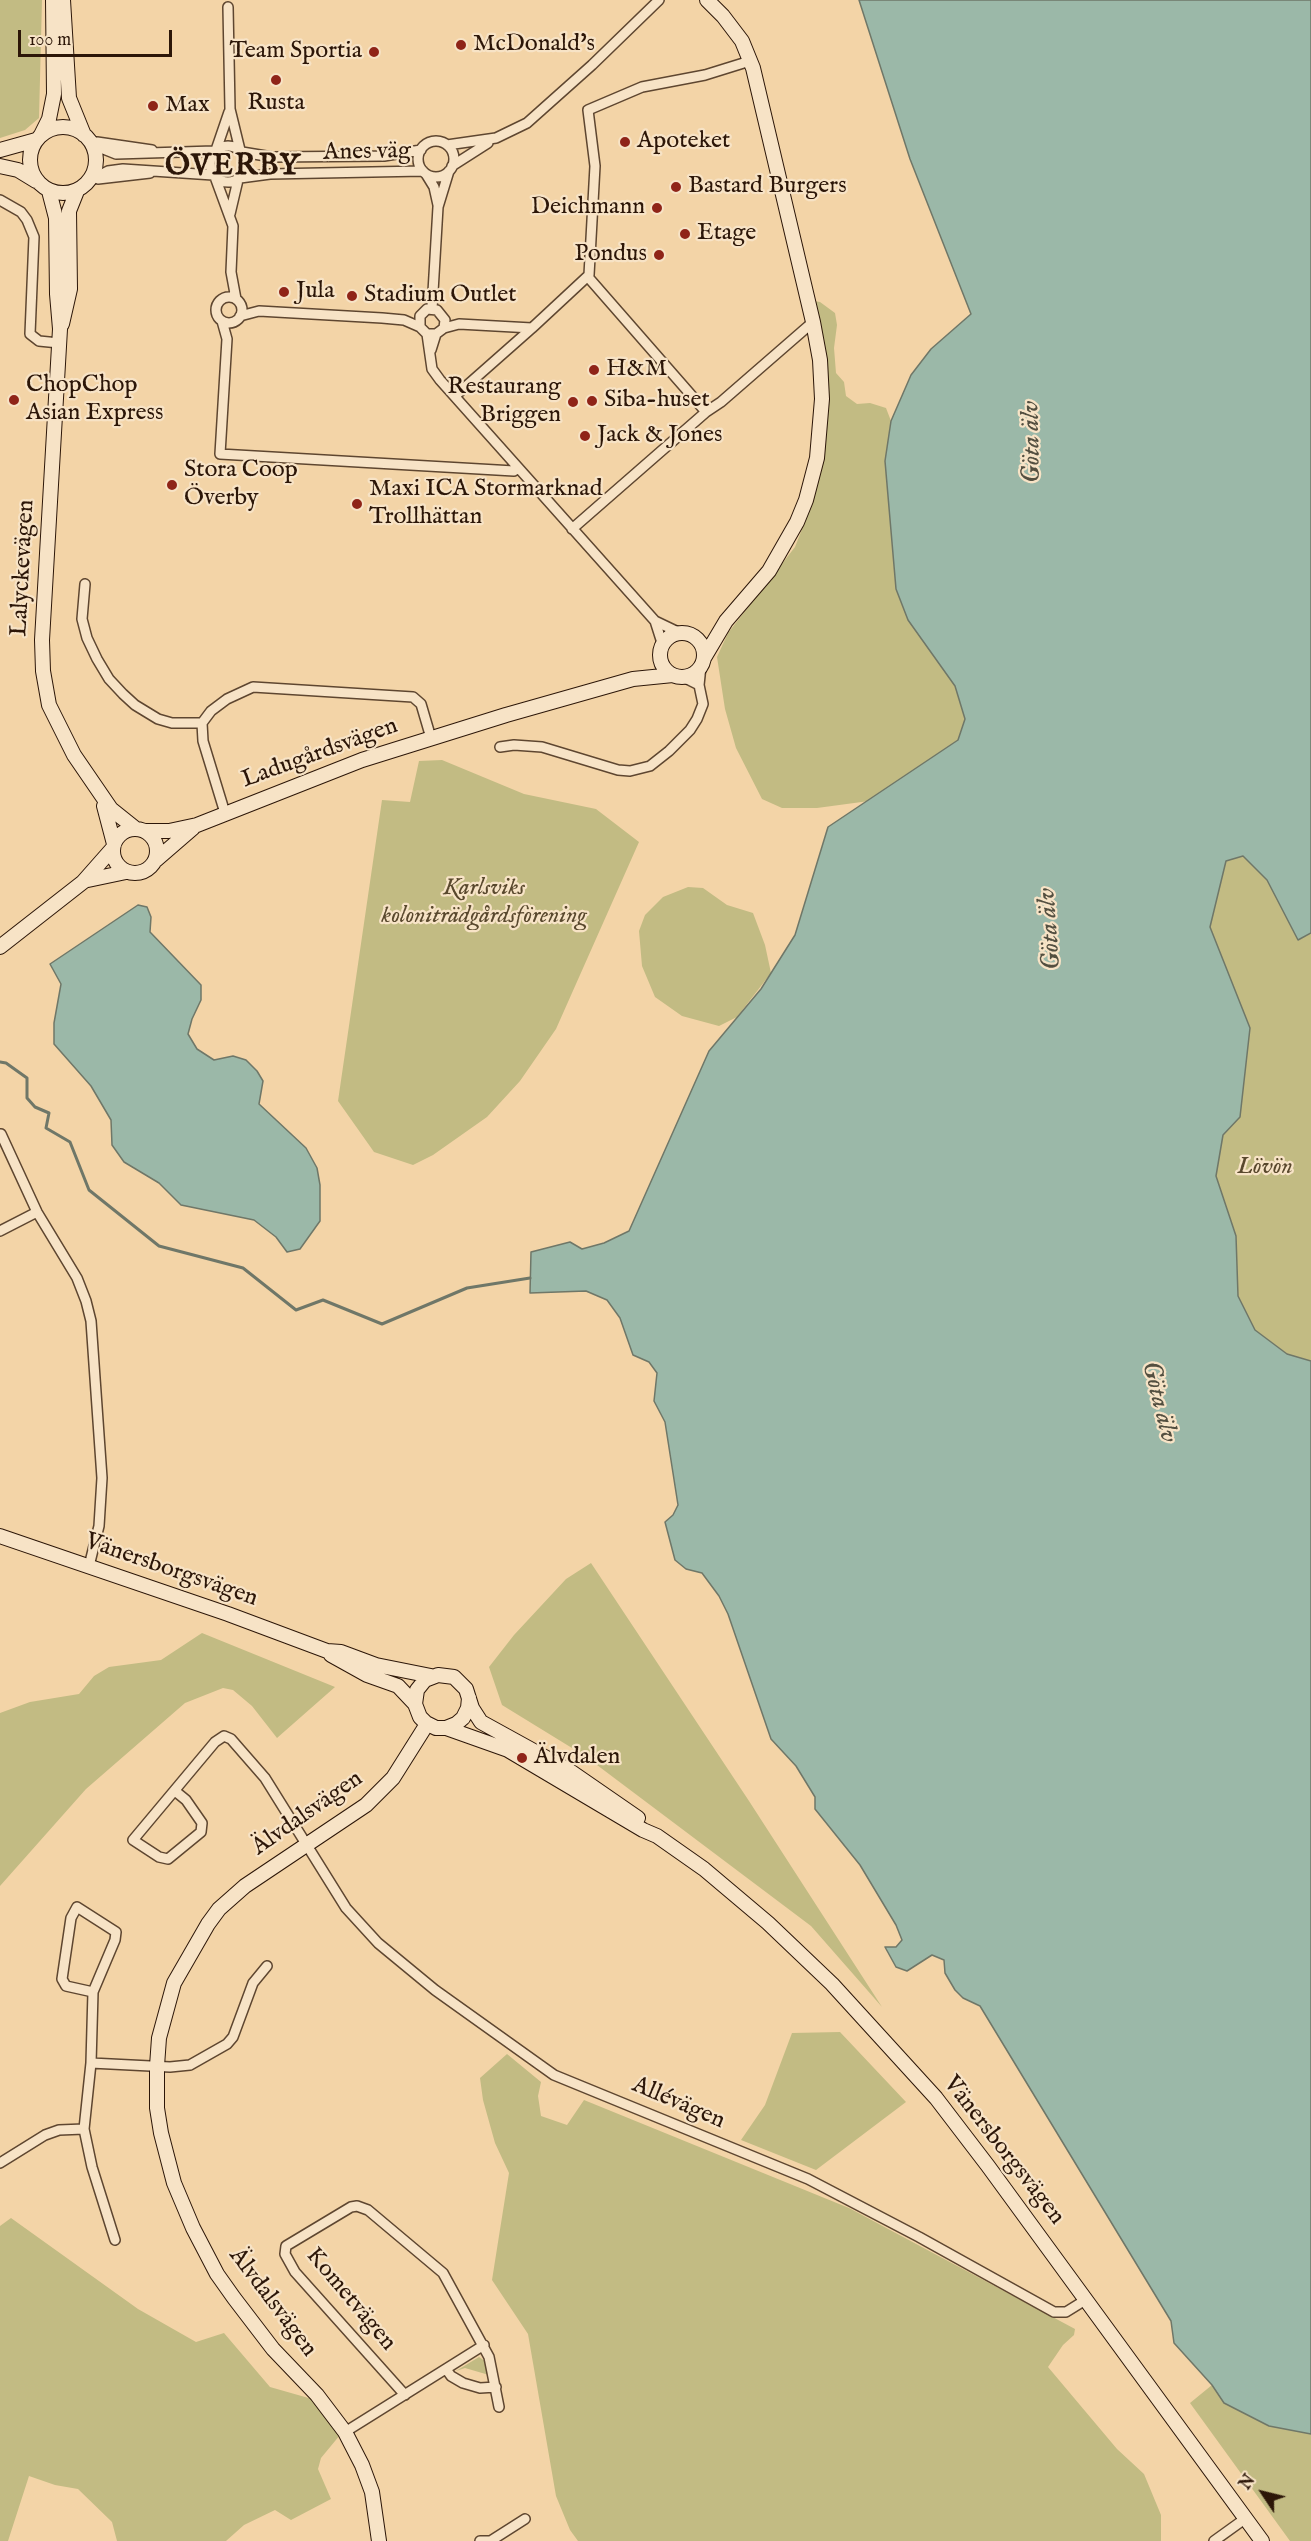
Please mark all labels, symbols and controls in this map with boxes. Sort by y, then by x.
scale bar [21,18,176,56]
text: 100 m [29,29,71,52]
place label: McDonald's [473,31,595,59]
place label: Team Sportia [229,38,362,66]
marker: McDonald's [454,38,468,52]
marker: Team Sportia [367,45,381,59]
marker: Rusta [269,73,283,87]
place label: Rusta [247,90,305,118]
place label: Max [165,92,210,120]
marker: Max [146,99,160,113]
place label: Apoteket [637,128,730,156]
marker: Apoteket [618,135,632,149]
street label: Anes väg [323,138,411,168]
district label: ÖVERBY [165,150,301,186]
place label: Bastard Burgers [688,173,847,201]
marker: Bastard Burgers [669,180,683,194]
place label: Deichmann [531,194,645,222]
marker: Deichmann [650,201,664,215]
place label: Etage [697,220,756,248]
marker: Etage [678,227,692,241]
place label: Pondus [574,241,647,269]
marker: Pondus [652,248,666,262]
place label: Jula [296,278,335,306]
place label: Stadium Outlet [364,282,516,310]
marker: Jula [277,285,291,299]
marker: Stadium Outlet [345,289,359,303]
place label: H&M [606,356,667,384]
marker: H&M [587,363,601,377]
place label: ChopChop Asian Express [26,372,163,428]
place label: Restaurang Briggen [447,374,561,430]
place label: Siba-huset [604,387,710,415]
marker: ChopChop Asian Express [7,393,21,407]
marker: Siba-huset [585,394,599,408]
marker: Restaurang Briggen [566,395,580,409]
water label: Göta älv [1017,400,1049,484]
place label: Jack & Jones [597,422,722,450]
marker: Jack & Jones [578,429,592,443]
place label: Stora Coop Överby [184,457,298,513]
place label: Maxi ICA Stormarknad Trollhättan [369,476,602,532]
marker: Stora Coop Överby [165,478,179,492]
marker: Maxi ICA Stormarknad Trollhättan [350,497,364,511]
street label: Lalyckevägen [6,499,42,637]
street label: Ladugårdsvägen [238,712,402,796]
park label: Karlsviks koloniträdgårdsförening [382,875,586,931]
water label: Göta älv [1033,887,1069,971]
park label: Lövön [1237,1154,1293,1182]
water label: Göta älv [1133,1358,1183,1446]
street label: Vänersborgsvägen [81,1528,261,1614]
place label: Älvdalen [534,1744,620,1772]
marker: Älvdalen [515,1751,529,1765]
street label: Älvdalsvägen [247,1765,369,1863]
street label: Vänersborgsvägen [936,2071,1070,2231]
street label: Allévägen [627,2072,729,2136]
street label: Älvdalsvägen [222,2243,322,2363]
street label: Kometvägen [299,2243,401,2357]
north arrow [1233,2463,1293,2523]
text: N [1236,2471,1260,2494]

